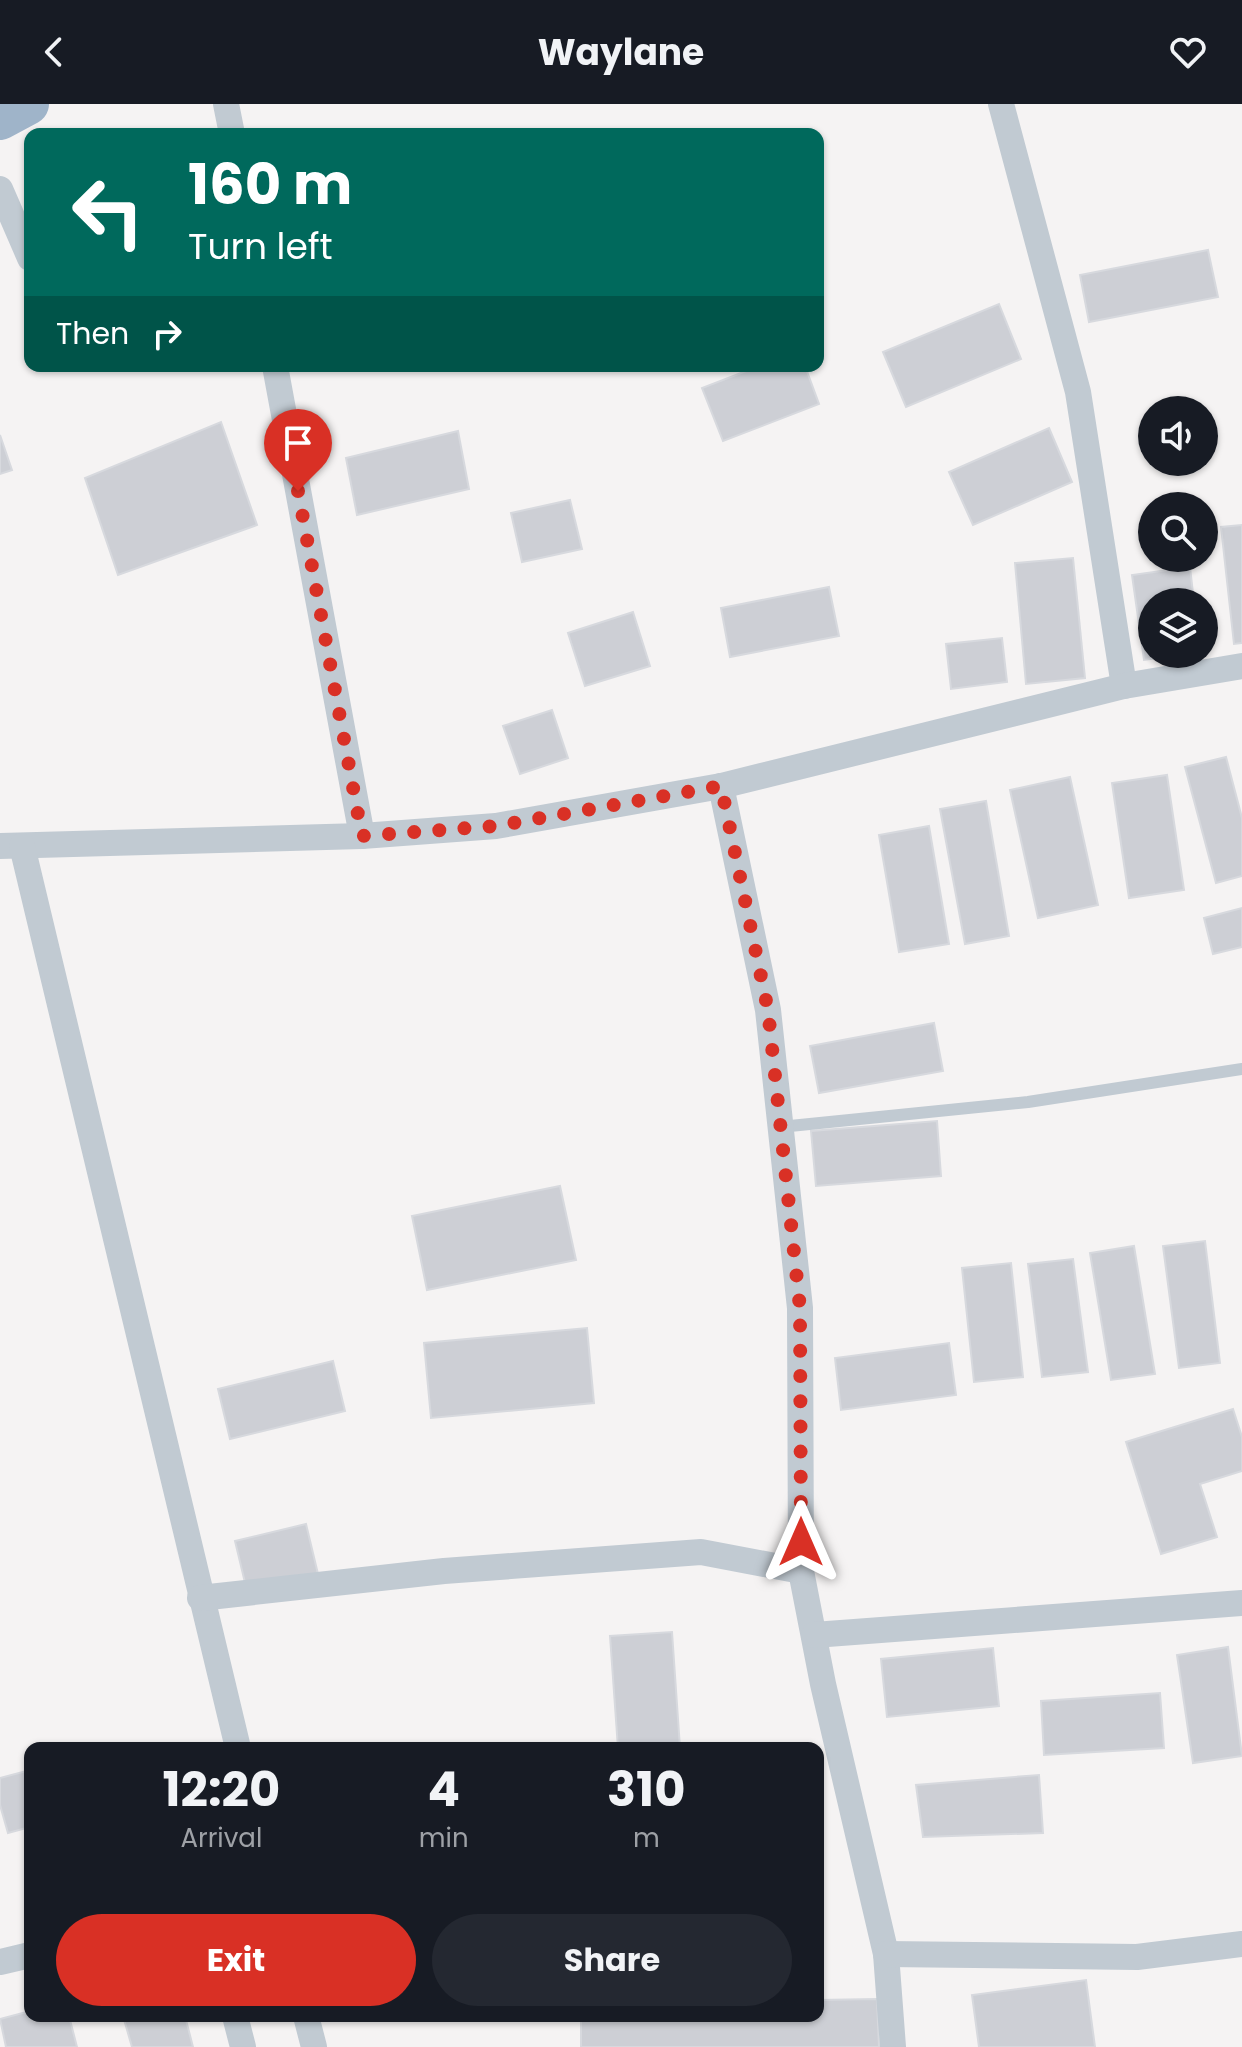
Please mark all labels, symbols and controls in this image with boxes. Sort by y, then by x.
text: Waylane [538,27,704,78]
icon: back [32,30,76,74]
icon: heart [1166,30,1210,74]
text: 160 m [188,145,352,224]
icon: left [56,160,160,264]
text: Turn left [188,221,333,272]
text: Then [56,312,129,355]
icon: right [145,312,189,356]
map controls [1138,396,1218,668]
button: sound [1138,396,1218,476]
pin [264,409,332,491]
icon: arrive [276,421,320,465]
button: search [1138,492,1218,572]
button: layers [1138,588,1218,668]
position arrow [759,1500,843,1584]
text: 12:20 [162,1756,280,1823]
text: 4 [427,1756,460,1823]
text: 310 [607,1756,685,1823]
text: Arrival [180,1820,262,1856]
text: min [419,1820,469,1856]
text: m [633,1820,660,1856]
button: Exit [56,1914,416,2006]
button: Share [432,1914,792,2006]

